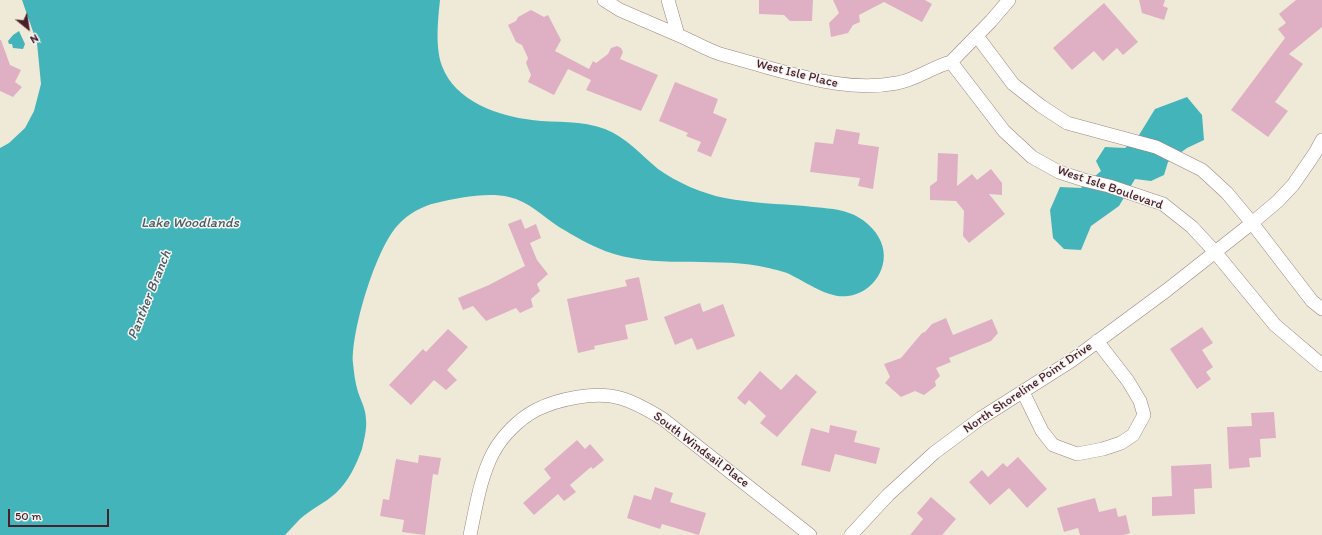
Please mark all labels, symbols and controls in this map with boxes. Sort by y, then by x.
north arrow [8,8,48,48]
text: N [28,31,41,46]
street label: West Isle Place [754,56,840,92]
street label: West Isle Boulevard [1055,163,1165,213]
water label: Lake Woodlands [141,215,239,231]
water label: Panther Branch [125,248,175,342]
street label: North Shoreline Point Drive [961,339,1095,437]
street label: South Windsail Place [650,409,752,491]
scale bar [10,501,111,527]
text: 50 m [15,509,41,523]

